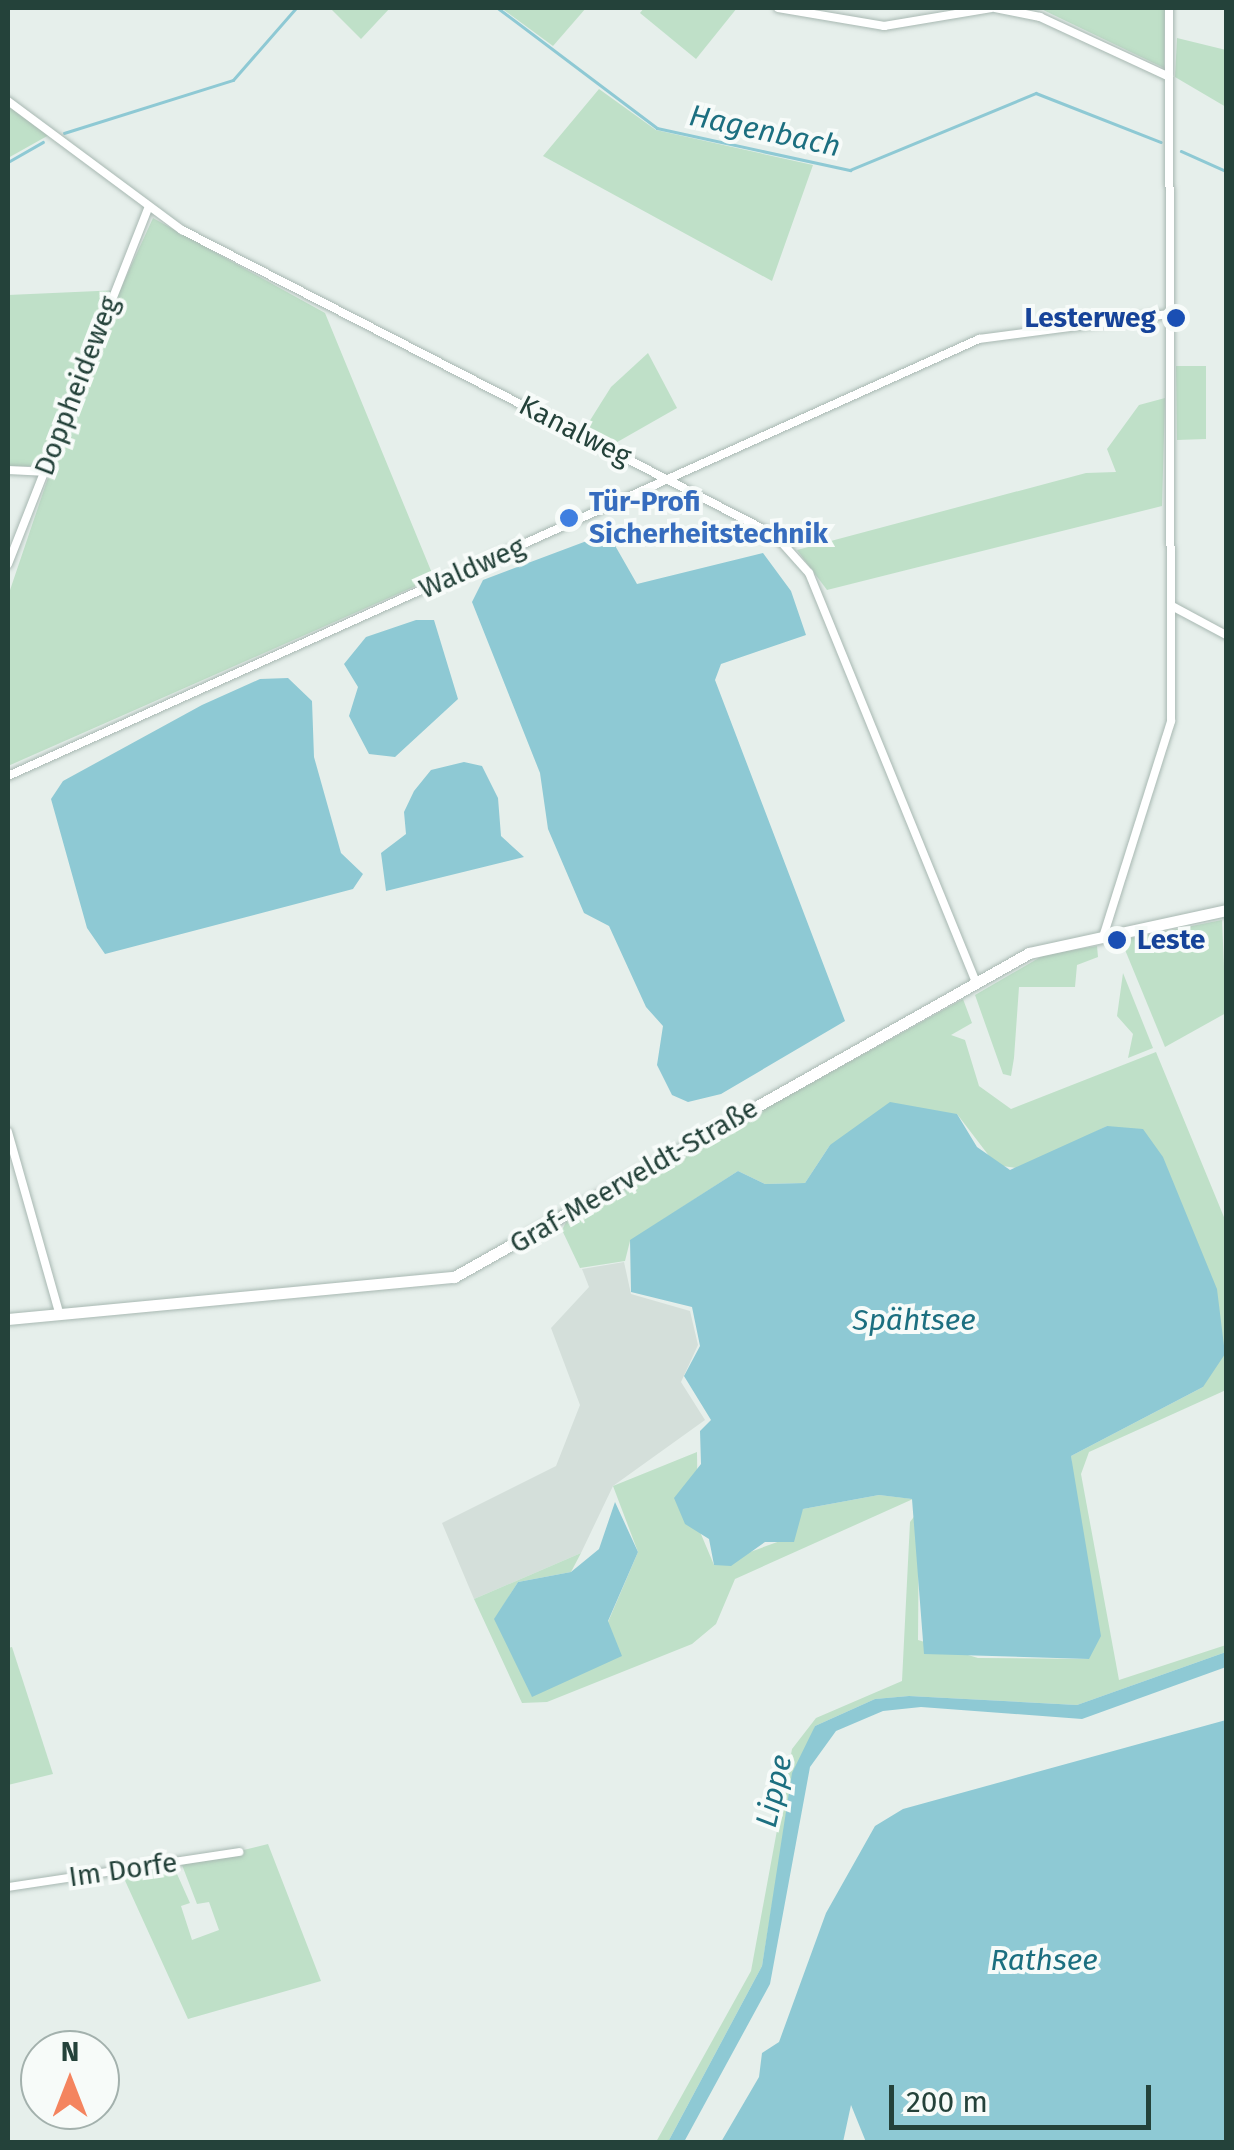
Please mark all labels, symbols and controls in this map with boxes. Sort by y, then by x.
water label: Hagenbach [686,97,844,165]
street label: Doppheideweg [27,292,127,480]
place label: Lesterweg [1025,301,1156,335]
marker: Lesterweg [1165,307,1187,329]
street label: Kanalweg [513,389,637,473]
place label: Tür-Profi Sicherheitstechnik [589,485,828,551]
marker: Tür-Profi Sicherheitstechnik [558,507,580,529]
street label: Waldweg [414,530,530,606]
place label: Leste [1137,923,1205,957]
marker: Leste [1106,929,1128,951]
street label: Graf-Meerveldt-Straße [504,1091,764,1261]
water label: Spähtsee [852,1302,976,1338]
water label: Lippe [748,1751,800,1831]
street label: Im Dorfe [67,1846,179,1894]
water label: Rathsee [990,1942,1098,1978]
north arrow [20,2030,120,2130]
text: N [61,2035,79,2068]
scale bar [894,2065,1156,2127]
text: 200 m [906,2084,988,2120]

